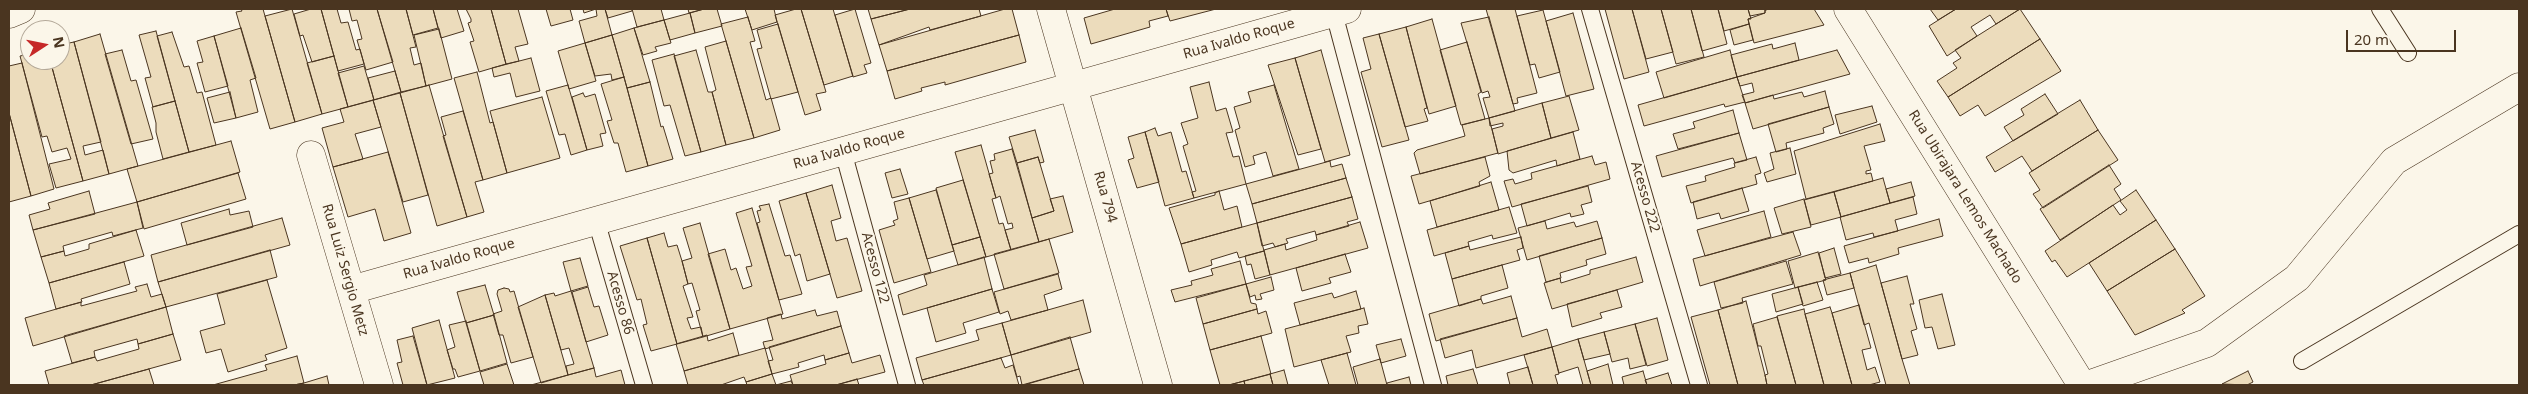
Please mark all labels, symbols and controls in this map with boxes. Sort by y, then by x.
street label: Rua Ivaldo Roque [1181,15,1297,63]
north arrow [20,20,70,70]
scale bar [2348,20,2458,52]
text: 20 m [2354,29,2389,49]
text: N [49,35,70,50]
street label: Rua Ubirajara Lemos Machado [1905,107,2025,287]
street label: Rua Ivaldo Roque [791,125,907,173]
street label: Acesso 222 [1627,160,1663,234]
street label: Rua 794 [1090,169,1120,225]
street label: Rua Luiz Sergio Metz [318,202,372,338]
street label: Acesso 122 [857,231,893,305]
street label: Rua Ivaldo Roque [401,235,517,283]
street label: Acesso 86 [603,269,637,337]

